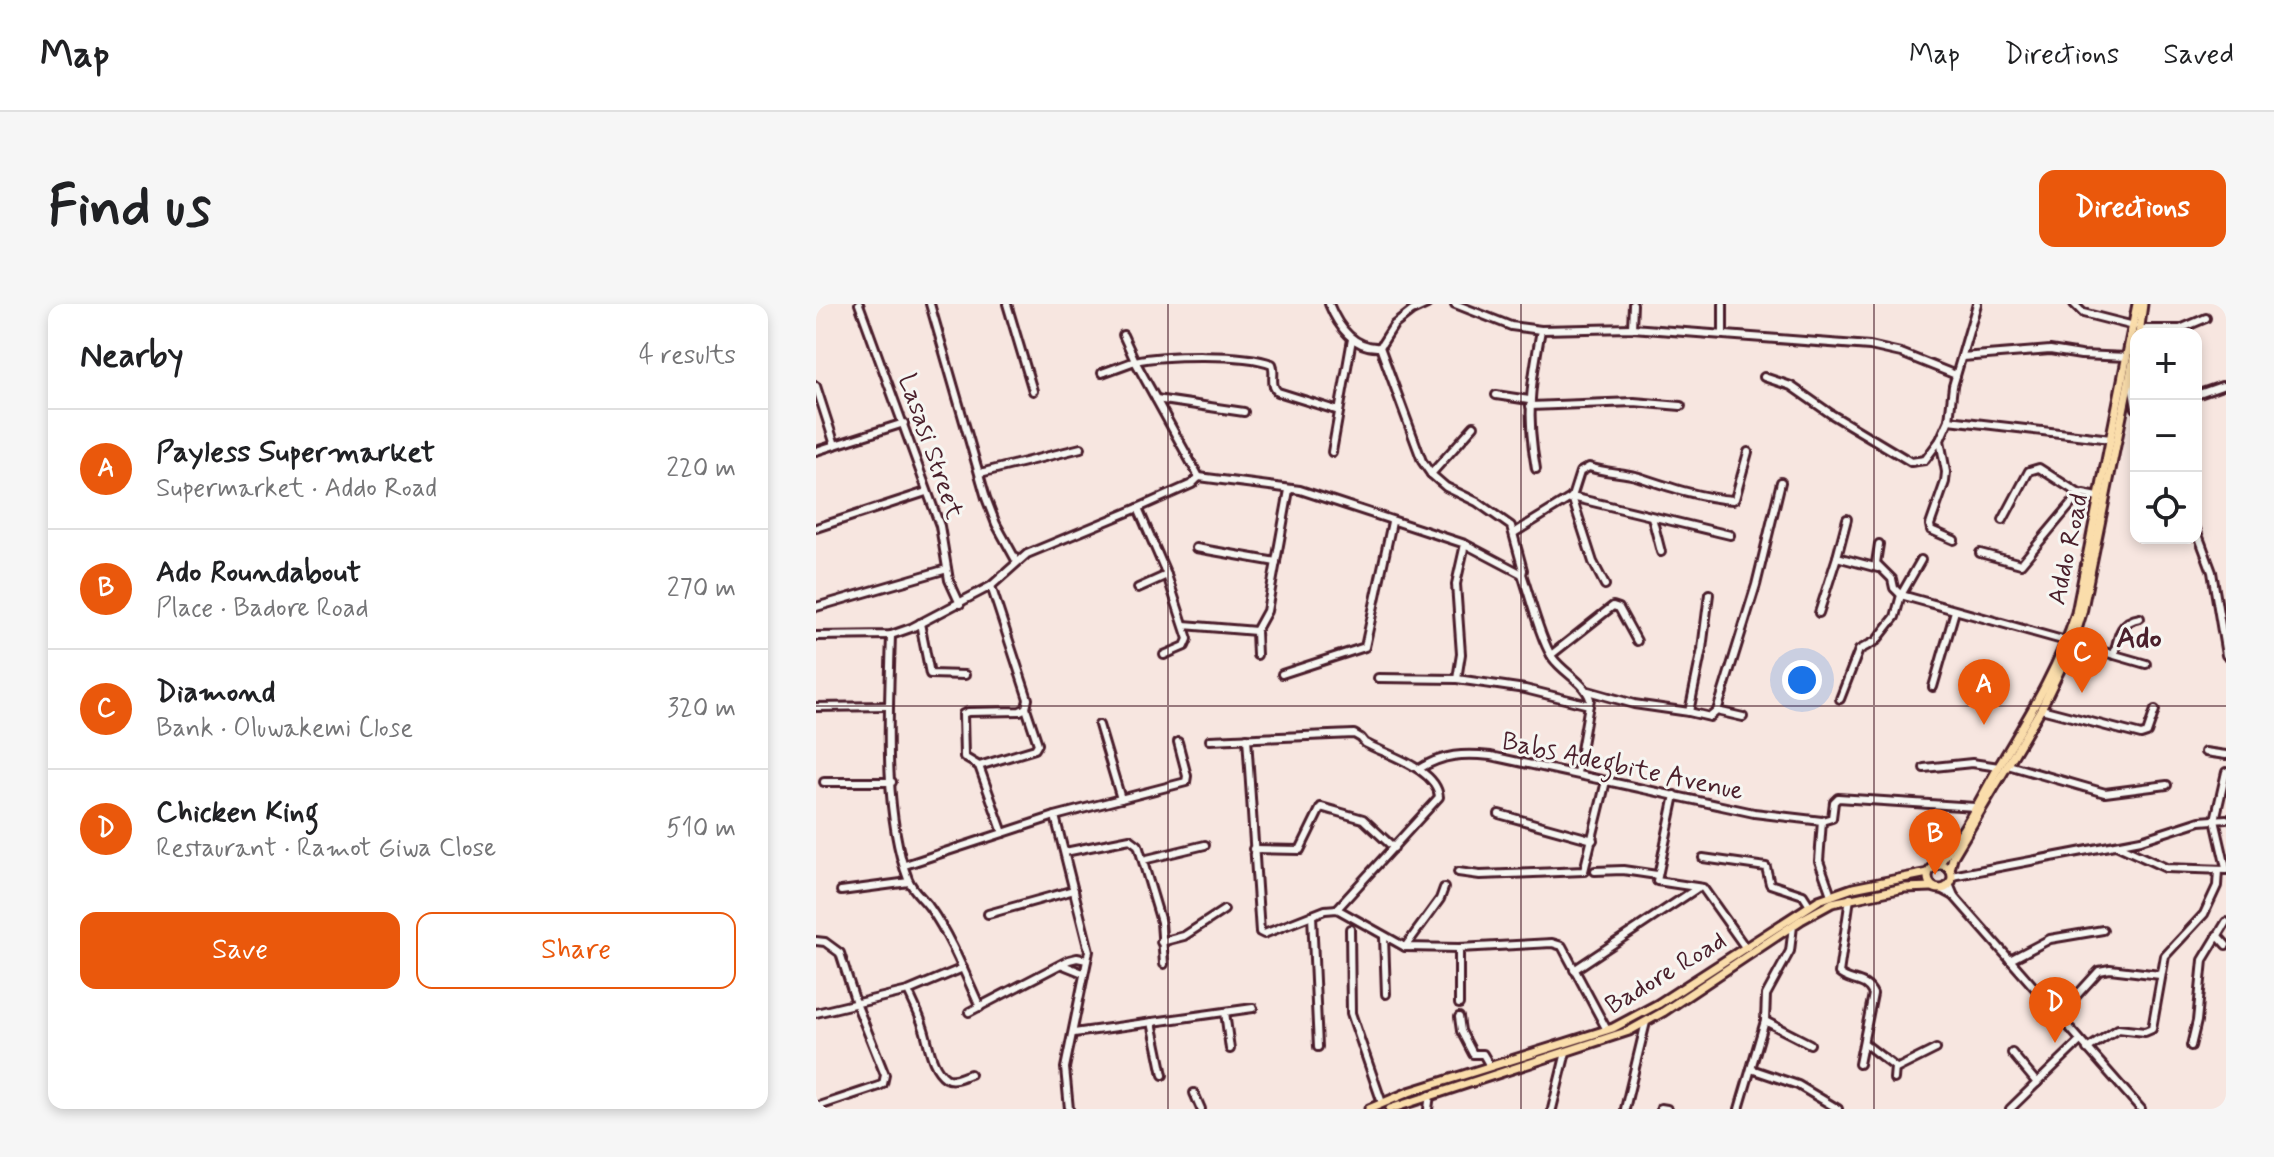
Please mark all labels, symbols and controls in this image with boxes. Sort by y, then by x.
text: Map [40,31,110,80]
text: Map [1909,37,1960,74]
text: Directions [2004,37,2119,74]
text: Saved [2163,37,2234,74]
button: Directions [2039,170,2226,247]
text: Find us [48,172,211,245]
map controls [2130,328,2202,544]
button: + [2130,328,2202,400]
text: Nearby [80,334,184,379]
text: 4 results [639,339,736,373]
street label: Lasasi Street [889,370,971,524]
button: − [2130,400,2202,472]
text: Payless Supermarket [156,433,435,472]
text: A [97,452,115,486]
text: 220 m [666,452,736,486]
text: Supermarket · Addo Road [156,472,437,506]
button: locate [2130,472,2202,544]
street label: Addo Road [2041,491,2097,608]
text: Ado Roundabout [156,553,361,592]
text: B [98,572,114,606]
text: 270 m [667,572,736,606]
text: Place · Badore Road [156,592,369,626]
district label: Ado [2116,619,2162,658]
pin: C [2056,627,2108,693]
pin: A [1958,659,2010,725]
your location [1782,660,1822,700]
text: Diamond [156,673,276,712]
text: C [97,692,115,726]
text: 320 m [667,692,736,726]
text: Bank · Oluwakemi Close [156,712,413,746]
street label: Babs Adegbite Avenue [1498,725,1747,812]
text: Chicken King [156,793,319,832]
pin: B [1909,809,1961,875]
text: D [97,812,115,846]
text: 510 m [666,812,736,846]
text: Restaurant · Ramot Giwa Close [156,832,496,866]
button: Save [80,912,400,989]
button: Share [416,912,736,989]
street label: Badore Road [1599,924,1733,1023]
pin: D [2029,977,2081,1043]

